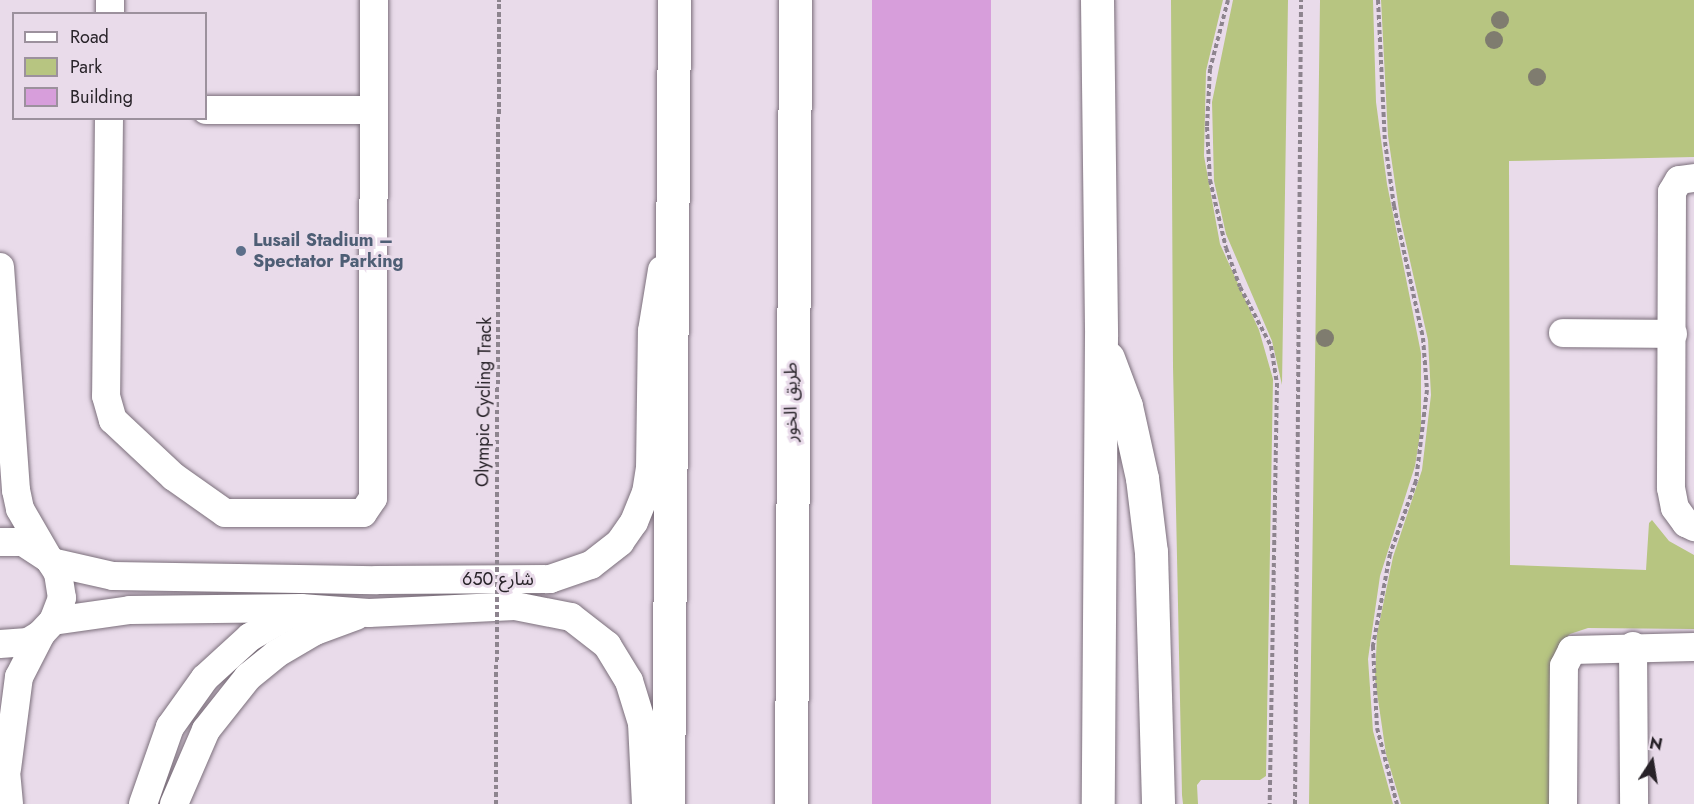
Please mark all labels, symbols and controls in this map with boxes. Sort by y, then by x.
legend [12,12,207,120]
text: Road [70,24,109,50]
text: Park [70,54,102,80]
text: Building [70,84,133,110]
place label: Lusail Stadium – Spectator Parking [253,230,404,272]
marker: Lusail Stadium – Spectator Parking [234,244,248,258]
street label: Olympic Cycling Track [472,317,496,487]
street label: طريق الخور [780,362,802,442]
street label: شارع 650 [462,568,534,590]
text: N [1647,731,1664,756]
north arrow [1622,732,1682,792]

